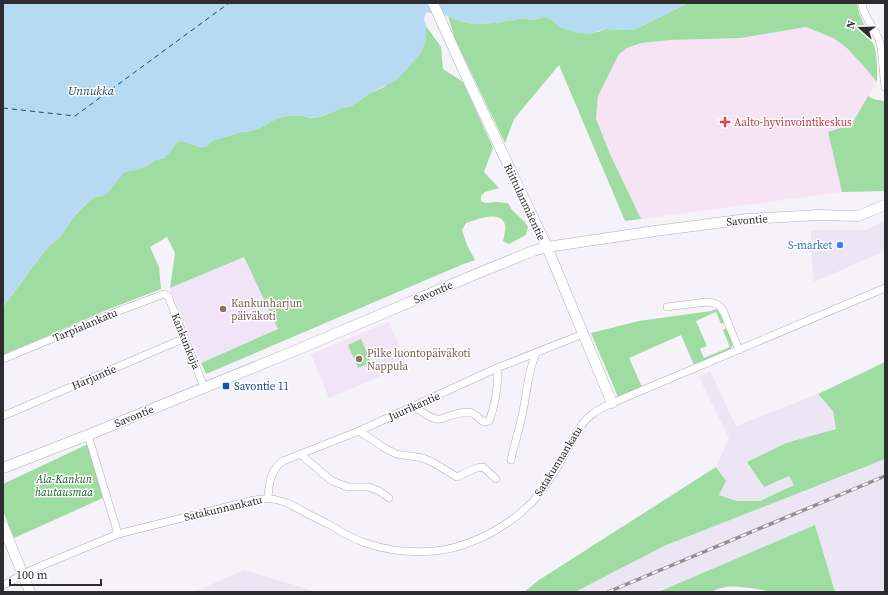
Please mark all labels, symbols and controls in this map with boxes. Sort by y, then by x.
north arrow [840,8,880,48]
text: N [843,18,859,31]
water label: Unnukka [68,83,115,99]
place label: Aalto-hyvinvointikeskus [734,115,852,130]
marker: Aalto-hyvinvointikeskus [719,116,731,128]
street label: Riittulanmäentie [500,161,549,243]
street label: Savontie [726,211,769,230]
place label: S-market [788,238,832,253]
marker: S-market [835,240,845,250]
street label: Savontie [411,277,456,307]
place label: Kankunharjun päiväkoti [231,296,303,324]
marker: Kankunharjun päiväkoti [218,304,228,314]
street label: Tarpialankatu [51,305,120,346]
street label: Kankunkuja [167,311,204,372]
place label: Pilke luontopäiväkoti Nappula [367,346,470,374]
marker: Pilke luontopäiväkoti Nappula [354,354,364,364]
street label: Harjuntie [70,361,119,394]
place label: Savontie 11 [234,379,289,394]
marker: Savontie 11 [221,381,231,391]
street label: Juurikantie [385,388,443,425]
street label: Savontie [112,402,157,431]
street label: Satakunnankatu [531,423,586,499]
park label: Ala-Kankun hautausmaa [35,472,93,500]
street label: Satakunnankatu [182,492,264,525]
scale bar [10,561,101,587]
text: 100 m [16,567,48,583]

